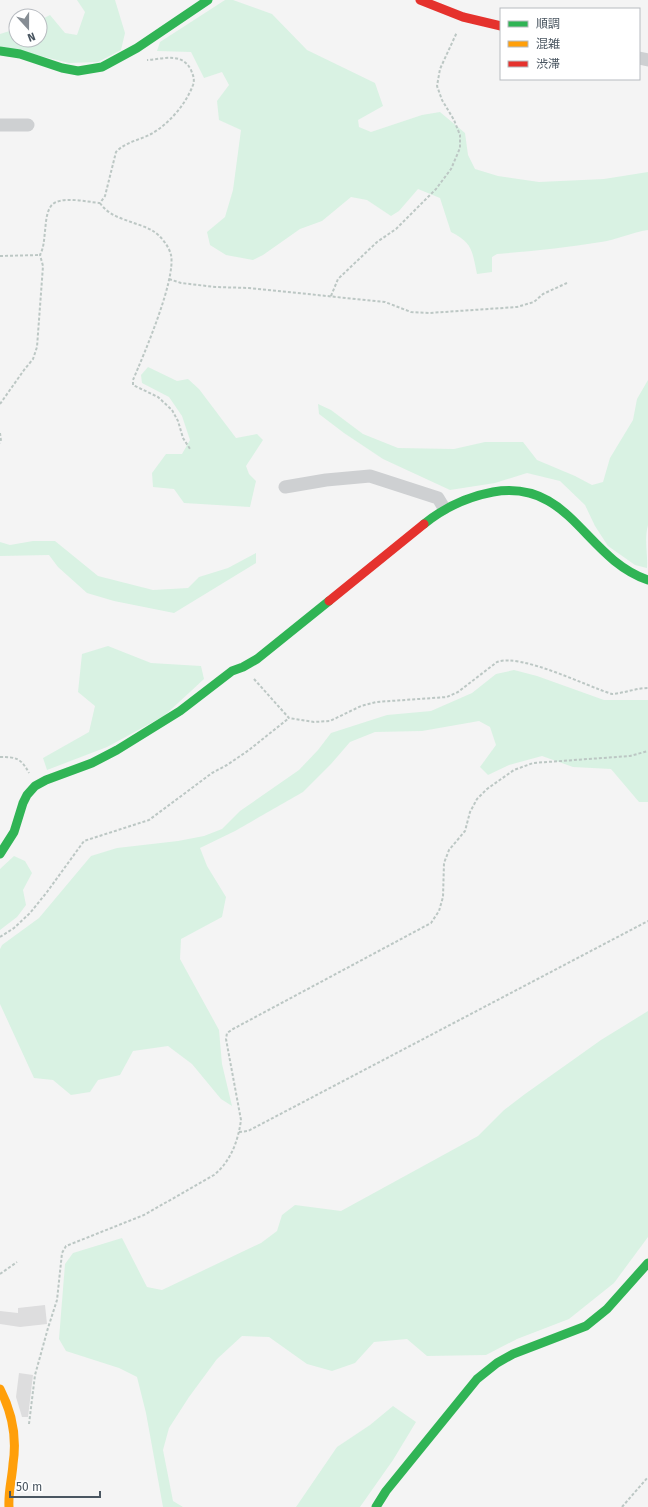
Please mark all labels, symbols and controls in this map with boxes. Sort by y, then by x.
north arrow [8,8,48,48]
legend [500,8,640,80]
text: 順調 [536,17,560,31]
text: N [26,29,37,44]
text: 混雑 [536,37,560,51]
text: 渋滞 [536,57,560,71]
scale bar [10,1473,100,1499]
text: 50 m [16,1480,42,1494]

